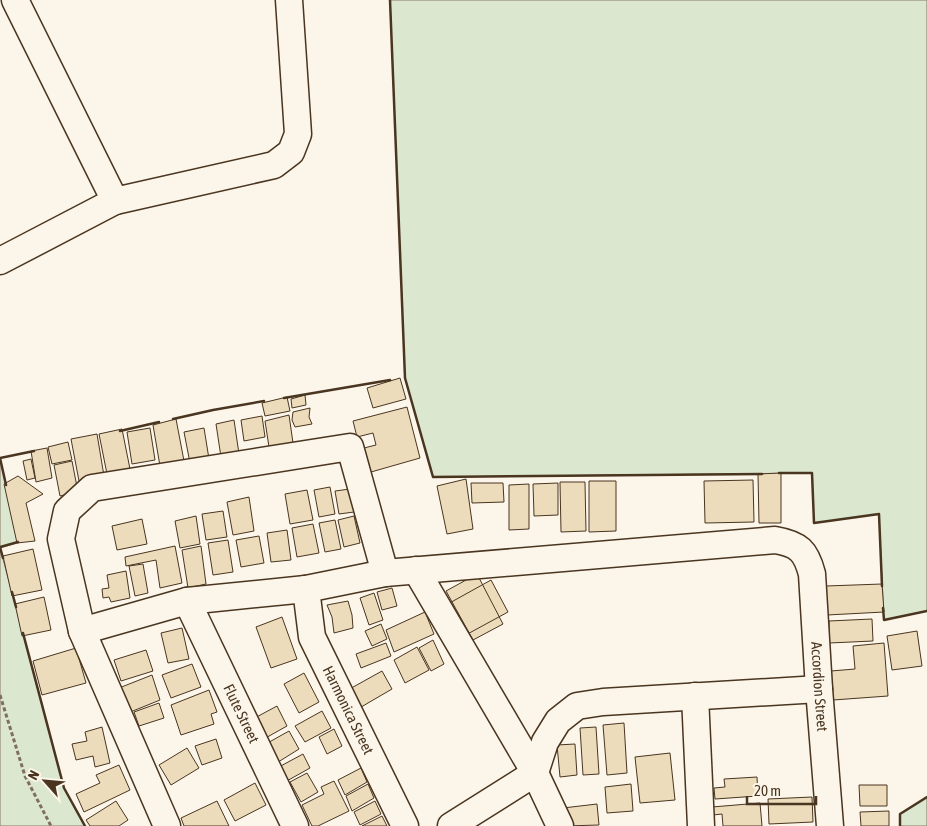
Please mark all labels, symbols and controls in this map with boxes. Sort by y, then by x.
street label: Accordion Street [808,641,831,732]
street label: Harmonica Street [320,663,377,757]
street label: Flute Street [220,681,263,746]
north arrow [20,756,70,806]
text: N [24,768,42,782]
scale bar [747,774,816,806]
text: 20 m [754,782,781,799]

